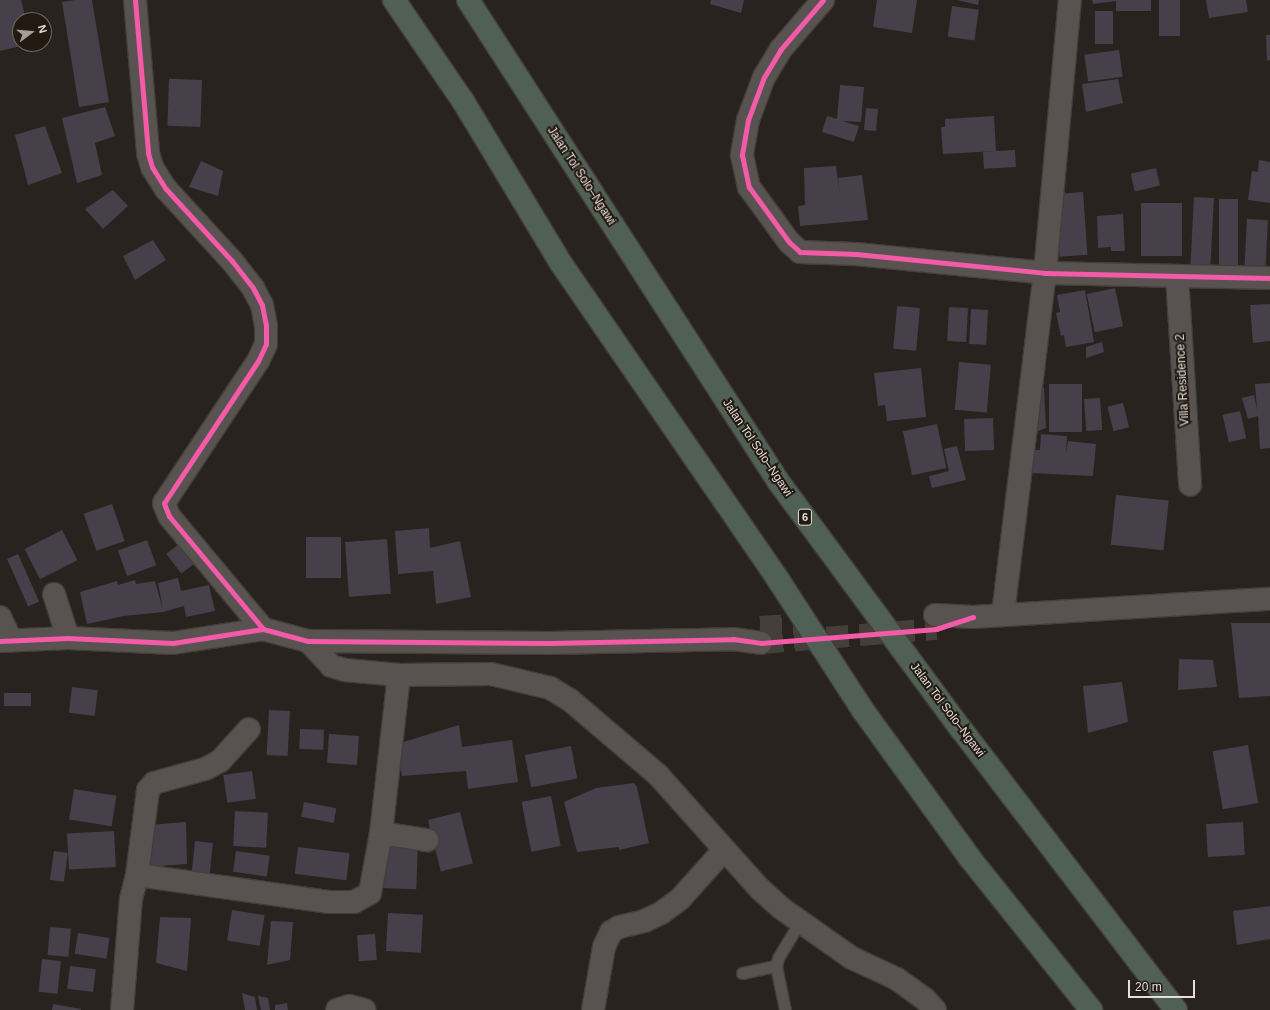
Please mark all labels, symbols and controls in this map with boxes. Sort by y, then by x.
north arrow [12,12,52,52]
text: N [36,23,49,34]
street label: Jalan Tol Solo–Ngawi [544,124,618,228]
street label: Villa Residence 2 [1173,333,1193,427]
street label: Jalan Tol Solo–Ngawi [719,396,795,500]
road number: 6 [797,508,813,526]
street label: Jalan Tol Solo–Ngawi [907,660,987,760]
scale bar [1130,972,1197,998]
text: 20 m [1135,980,1162,994]

